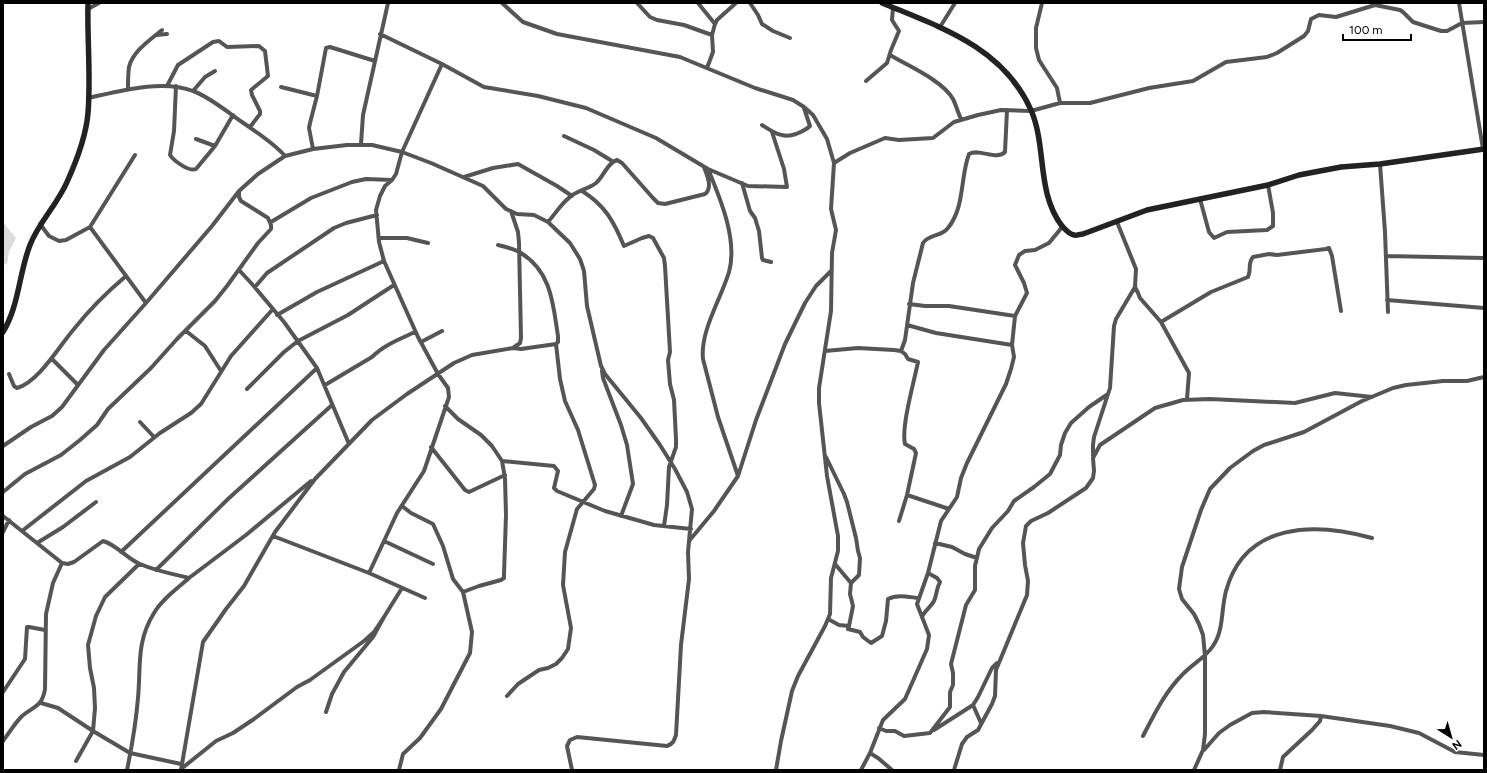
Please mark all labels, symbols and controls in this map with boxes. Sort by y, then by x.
scale bar [1343,16,1411,42]
text: 100 m [1349,23,1383,37]
north arrow [1431,717,1471,757]
text: N [1449,737,1464,752]

